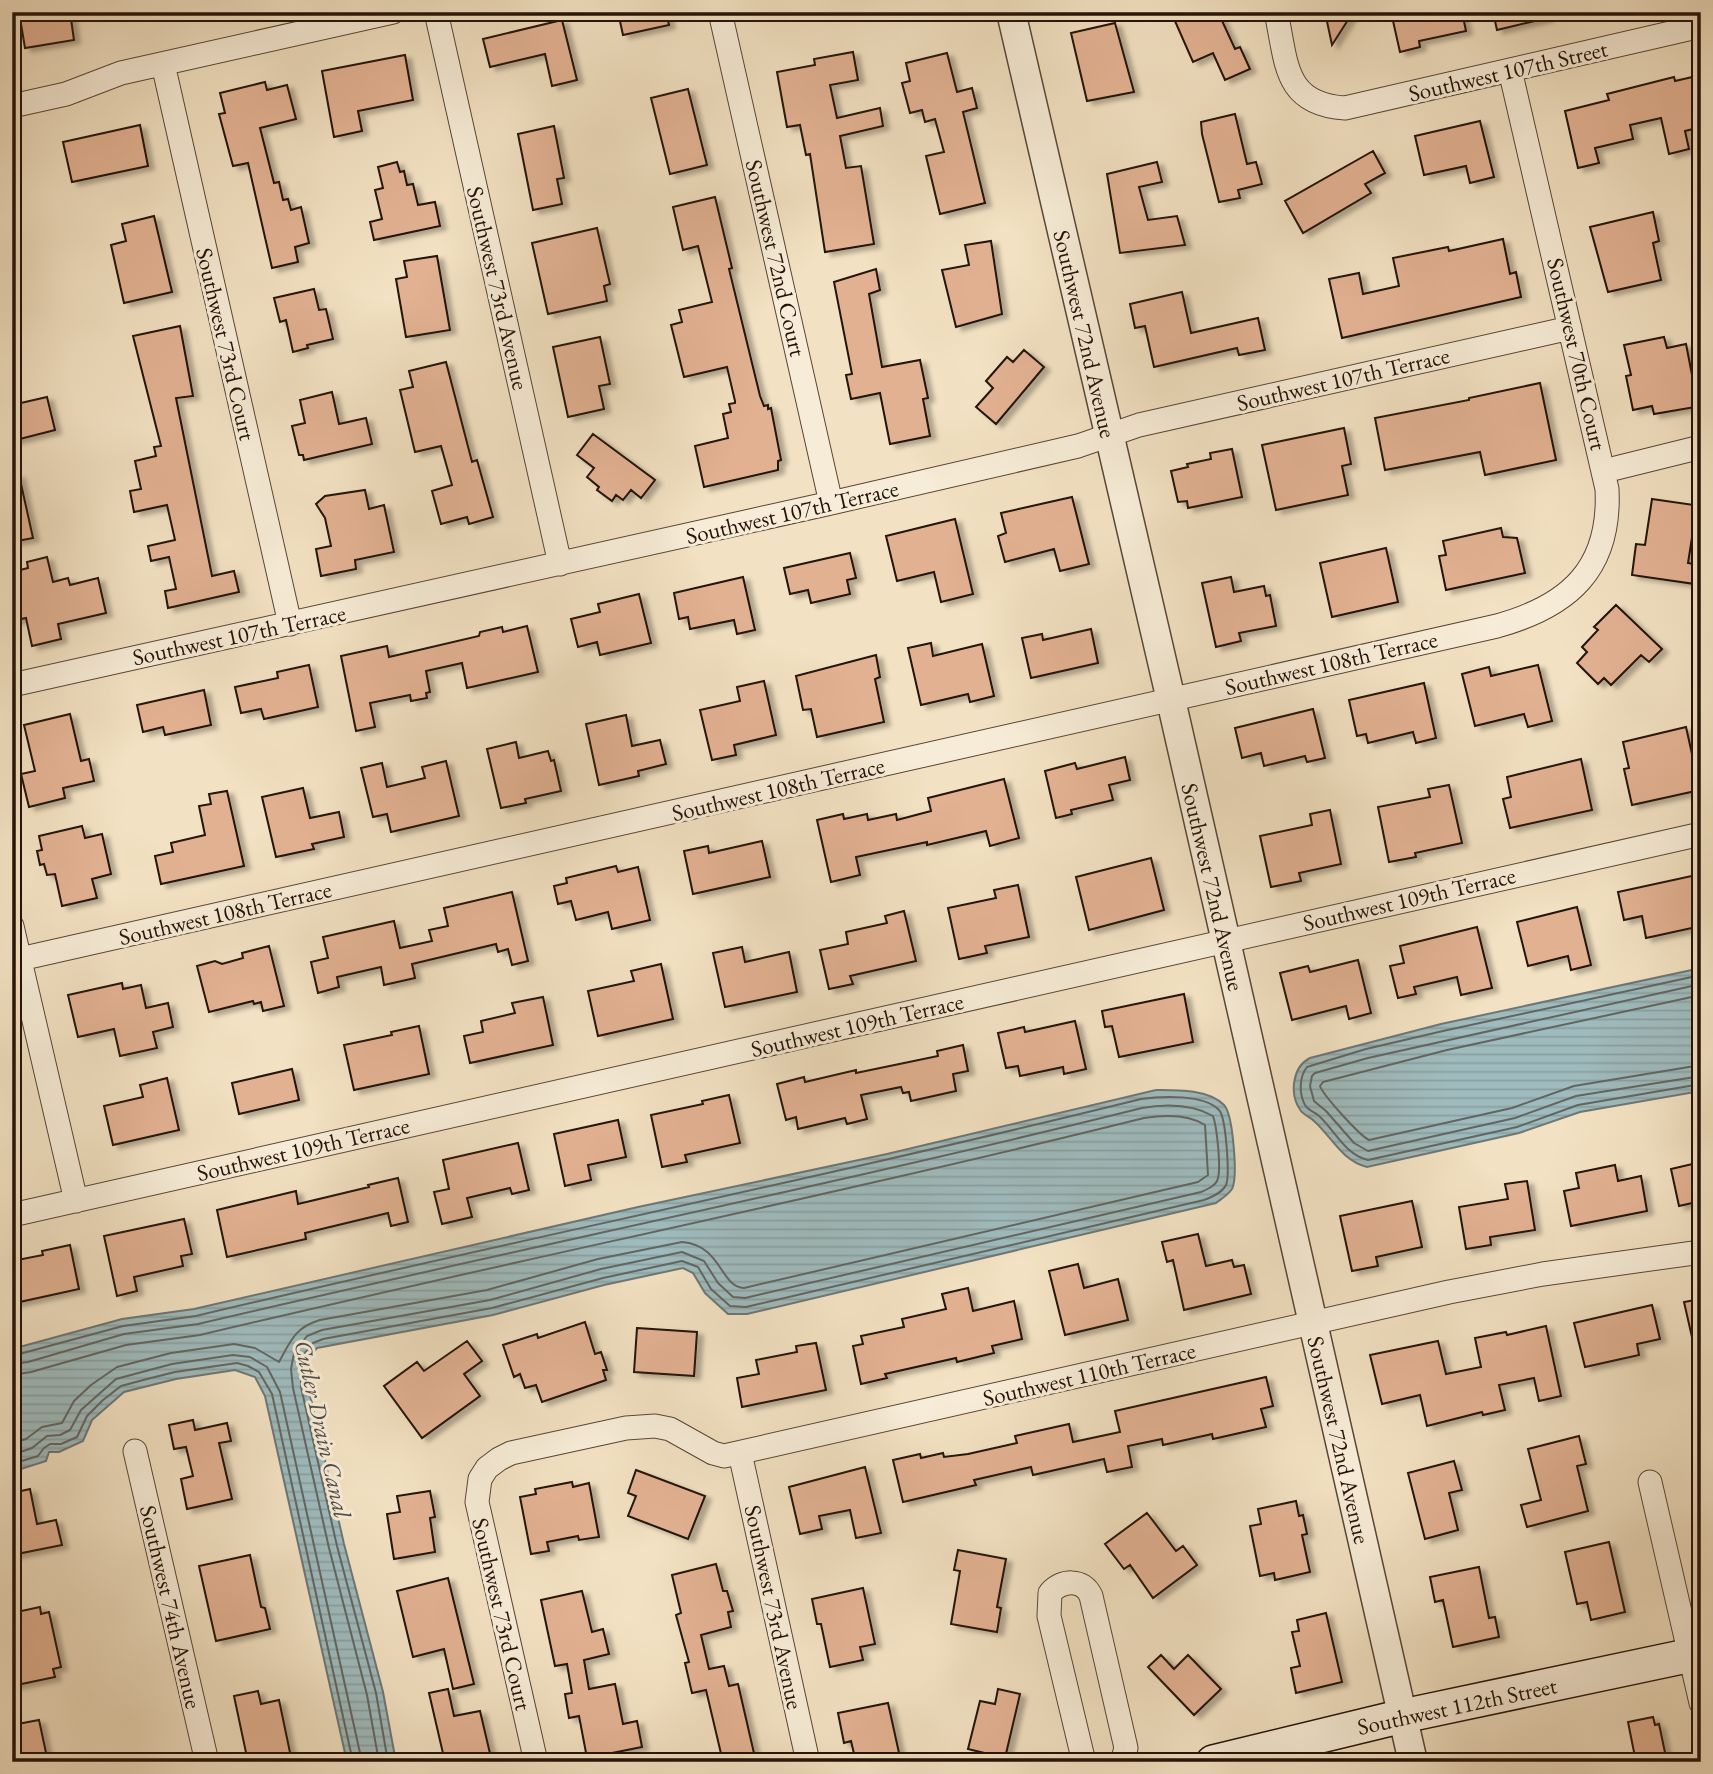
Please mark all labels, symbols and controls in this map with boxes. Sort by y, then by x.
street label: Southwest 107th Street [1406,33,1611,108]
street label: Southwest 72nd Court [739,157,813,360]
street label: Southwest 73rd Avenue [460,183,536,393]
street label: Southwest 72nd Avenue [1046,227,1124,441]
street label: Southwest 73rd Court [189,245,263,444]
street label: Southwest 70th Court [1540,255,1614,454]
street label: Southwest 107th Terrace [1234,340,1452,418]
street label: Southwest 107th Terrace [683,473,901,551]
street label: Southwest 107th Terrace [130,598,348,672]
street label: Southwest 108th Terrace [1222,624,1440,702]
street label: Southwest 108th Terrace [669,750,887,828]
street label: Southwest 72nd Avenue [1174,780,1252,994]
street label: Southwest 109th Terrace [1300,860,1518,938]
street label: Southwest 108th Terrace [116,874,334,952]
street label: Southwest 109th Terrace [748,986,966,1064]
street label: Southwest 109th Terrace [194,1110,412,1188]
street label: Southwest 72nd Avenue [1300,1333,1378,1547]
street label: Southwest 110th Terrace [980,1335,1198,1413]
water label: Cutler Drain Canal [287,1337,359,1522]
street label: Southwest 74th Avenue [133,1502,209,1712]
street label: Southwest 73rd Avenue [738,1502,810,1712]
street label: Southwest 73rd Court [465,1515,539,1714]
street label: Southwest 112th Street [1354,1670,1560,1742]

